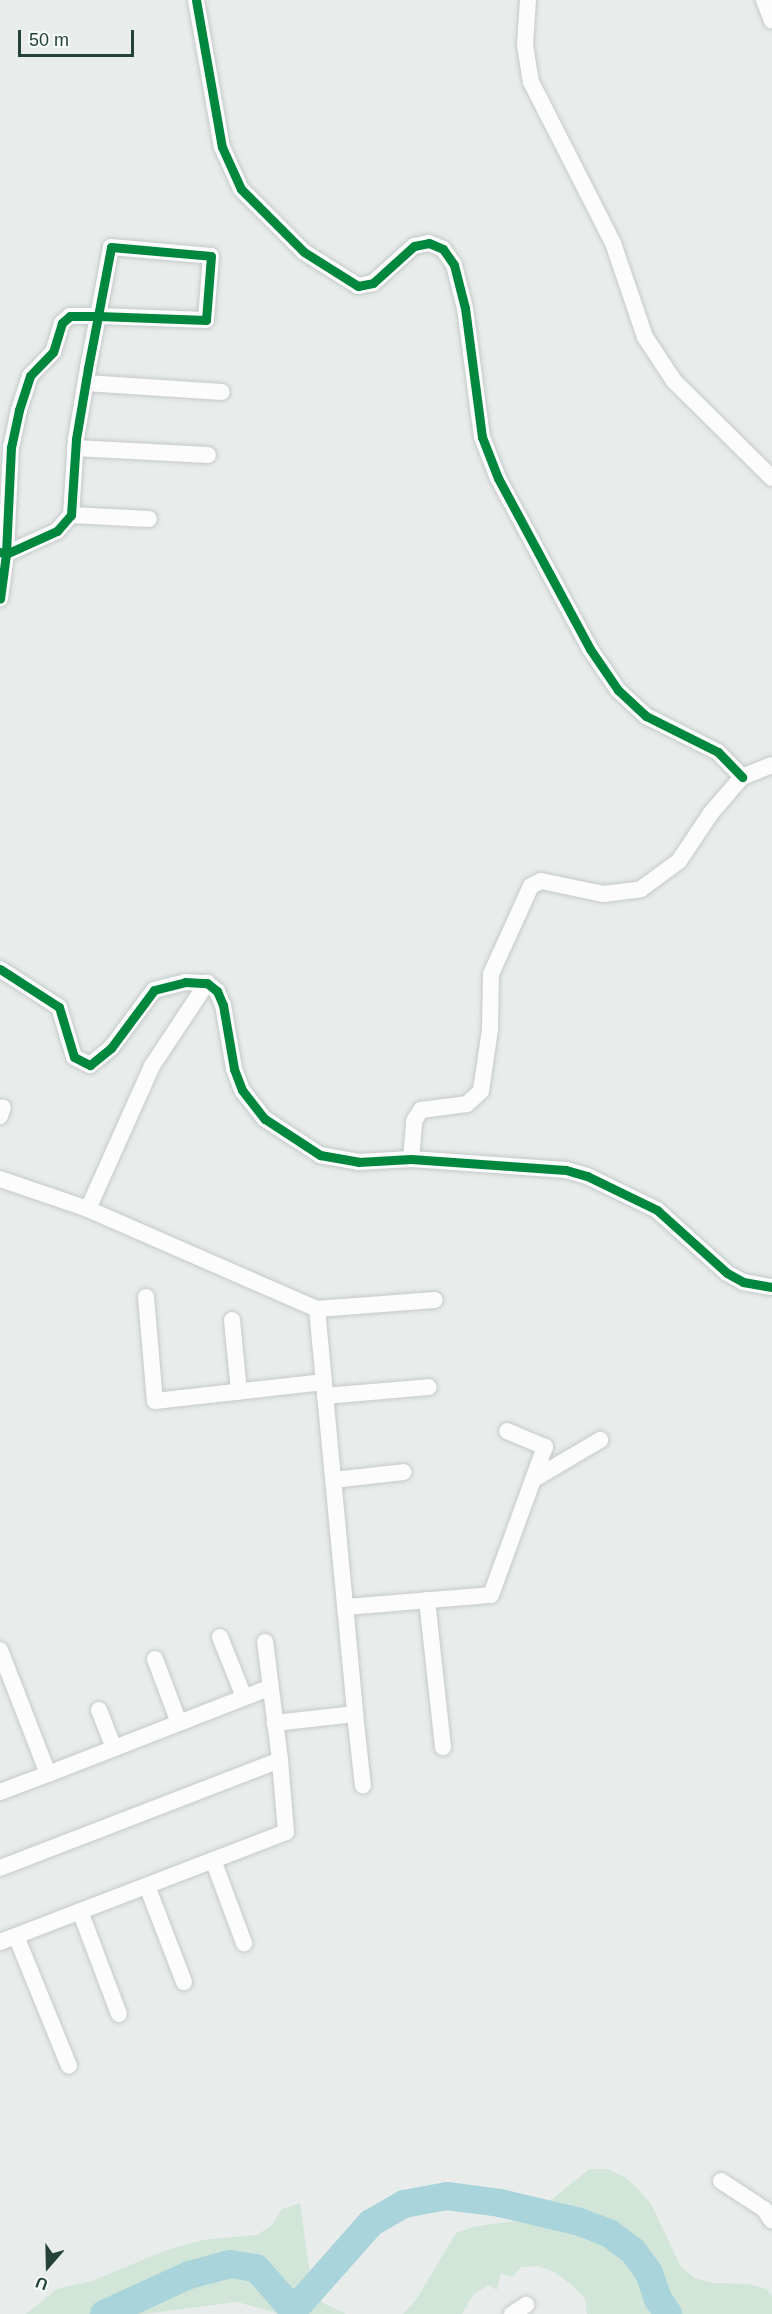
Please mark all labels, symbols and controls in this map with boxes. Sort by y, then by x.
scale bar [21,18,136,56]
text: 50 m [29,30,69,50]
north arrow [18,2236,78,2296]
text: U [33,2273,50,2293]

